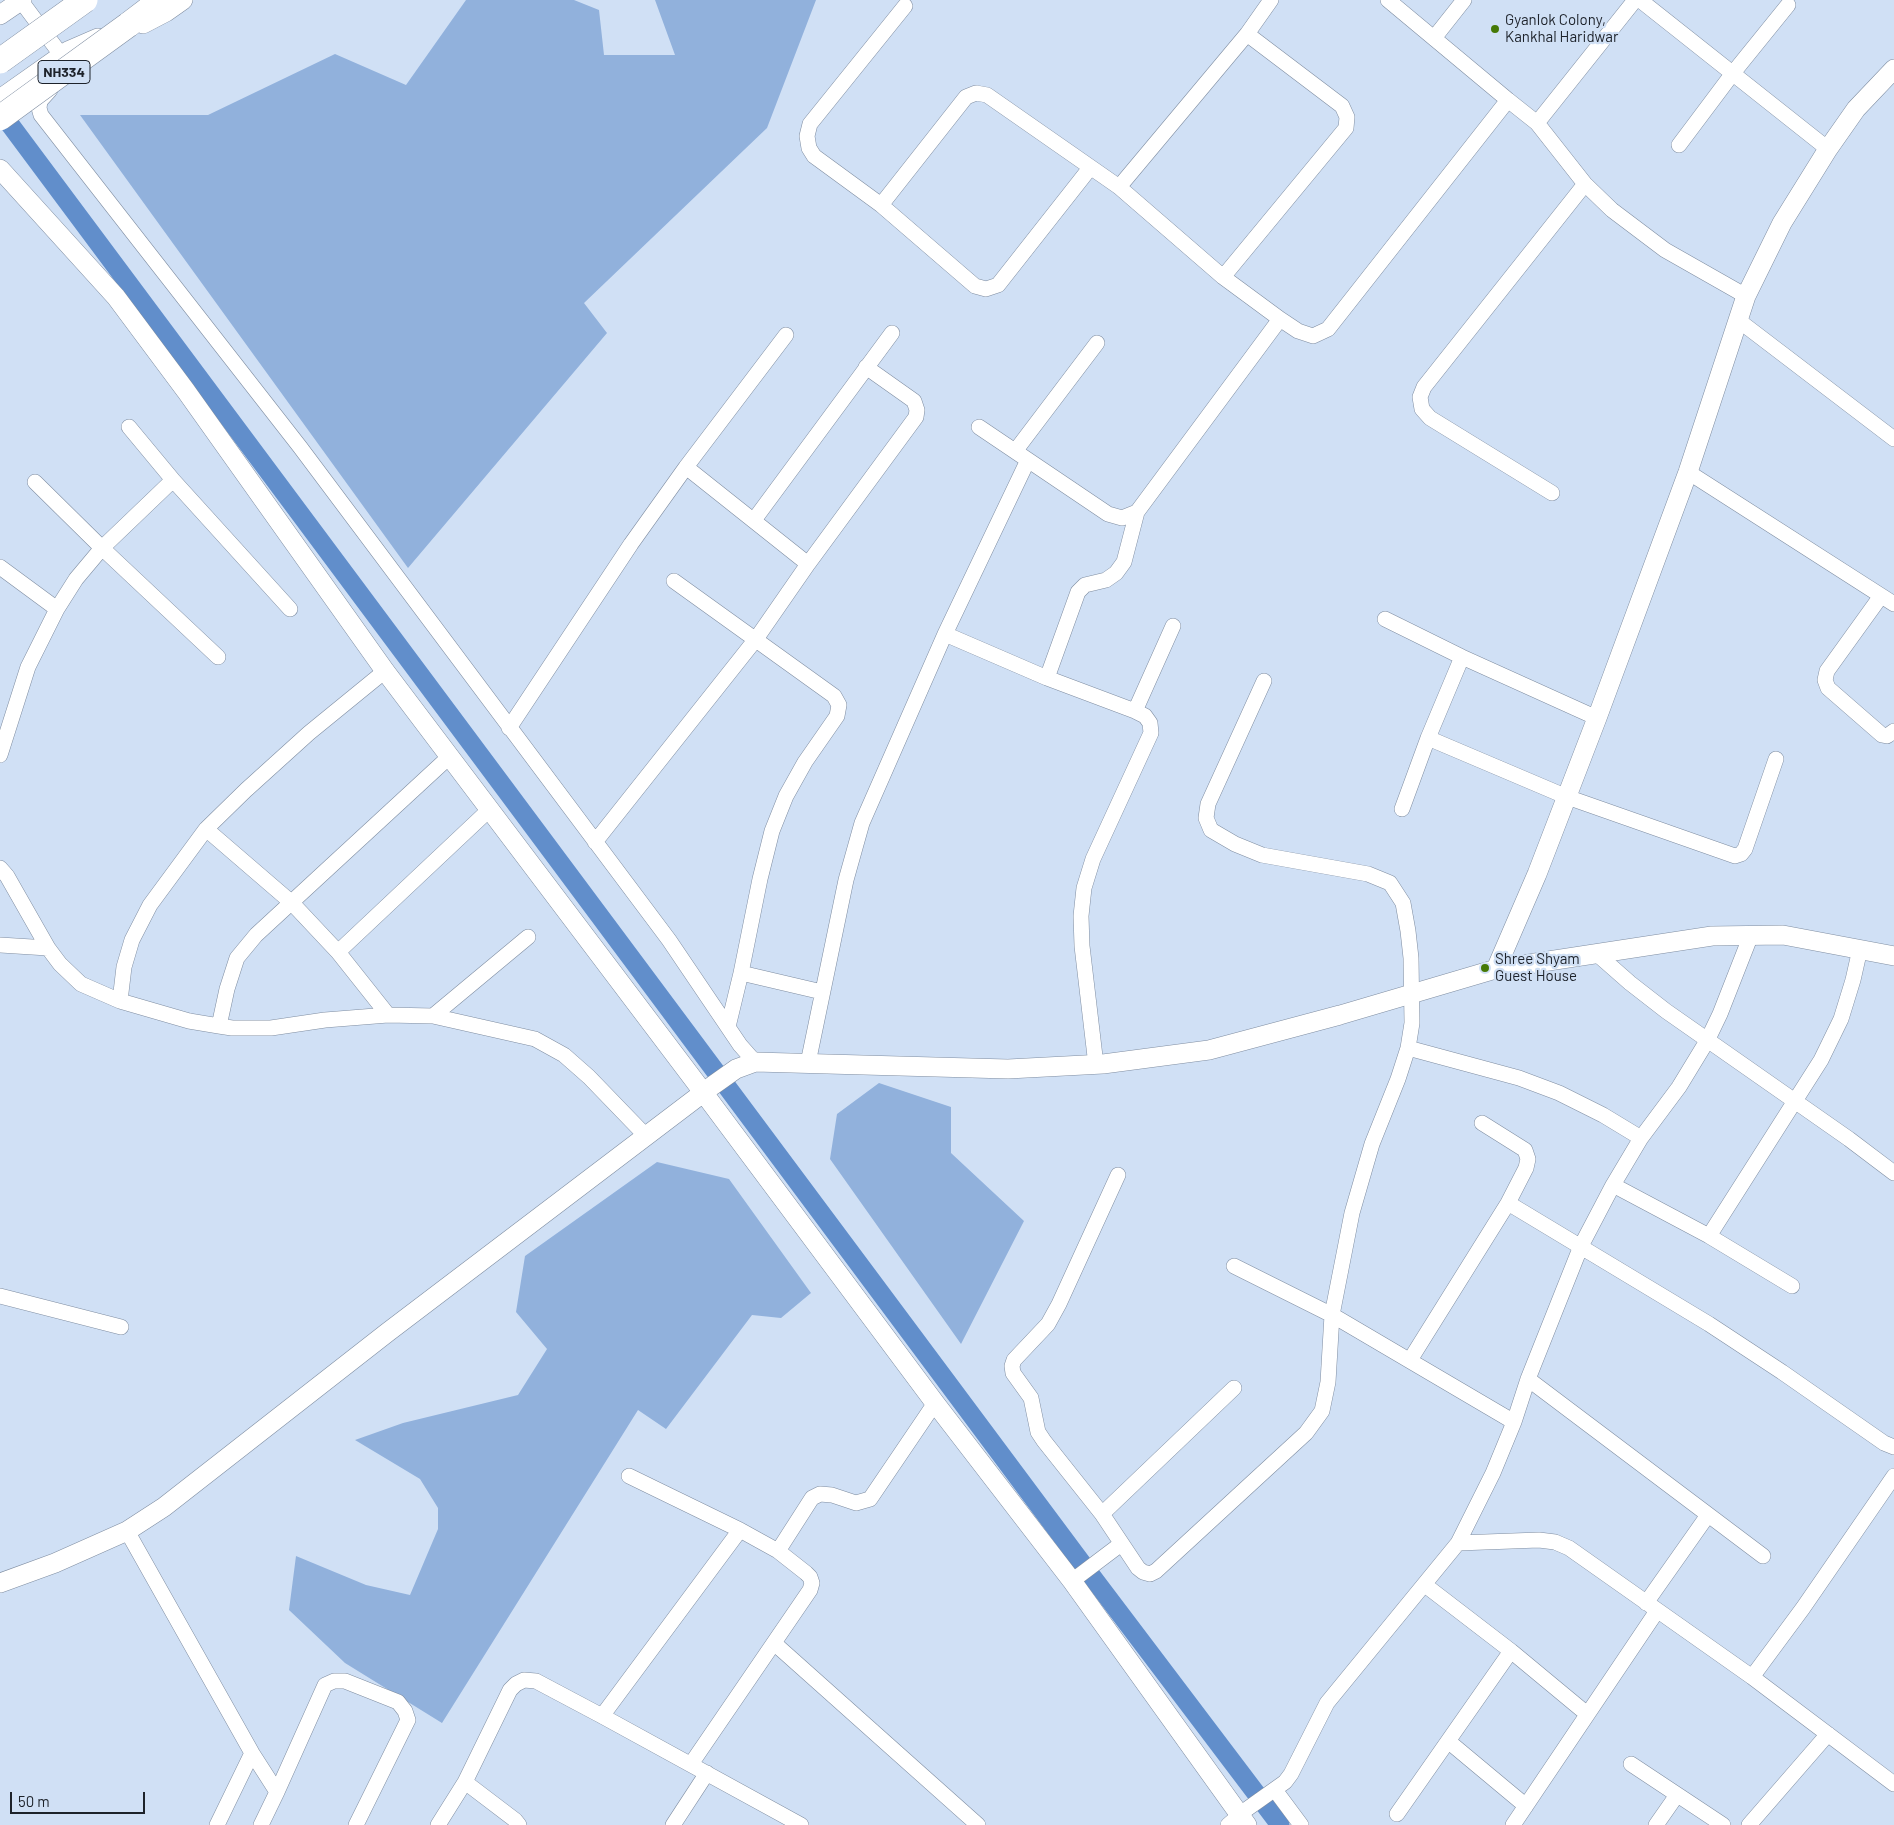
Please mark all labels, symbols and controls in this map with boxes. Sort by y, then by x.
place label: Gyanlok Colony, Kankhal Haridwar [1505,11,1618,46]
marker: Gyanlok Colony, Kankhal Haridwar [1489,23,1501,35]
road number: NH334 [38,61,90,84]
place label: Shree Shyam Guest House [1495,950,1580,985]
marker: Shree Shyam Guest House [1479,962,1491,974]
scale bar [12,1782,148,1814]
text: 50 m [18,1792,50,1810]

